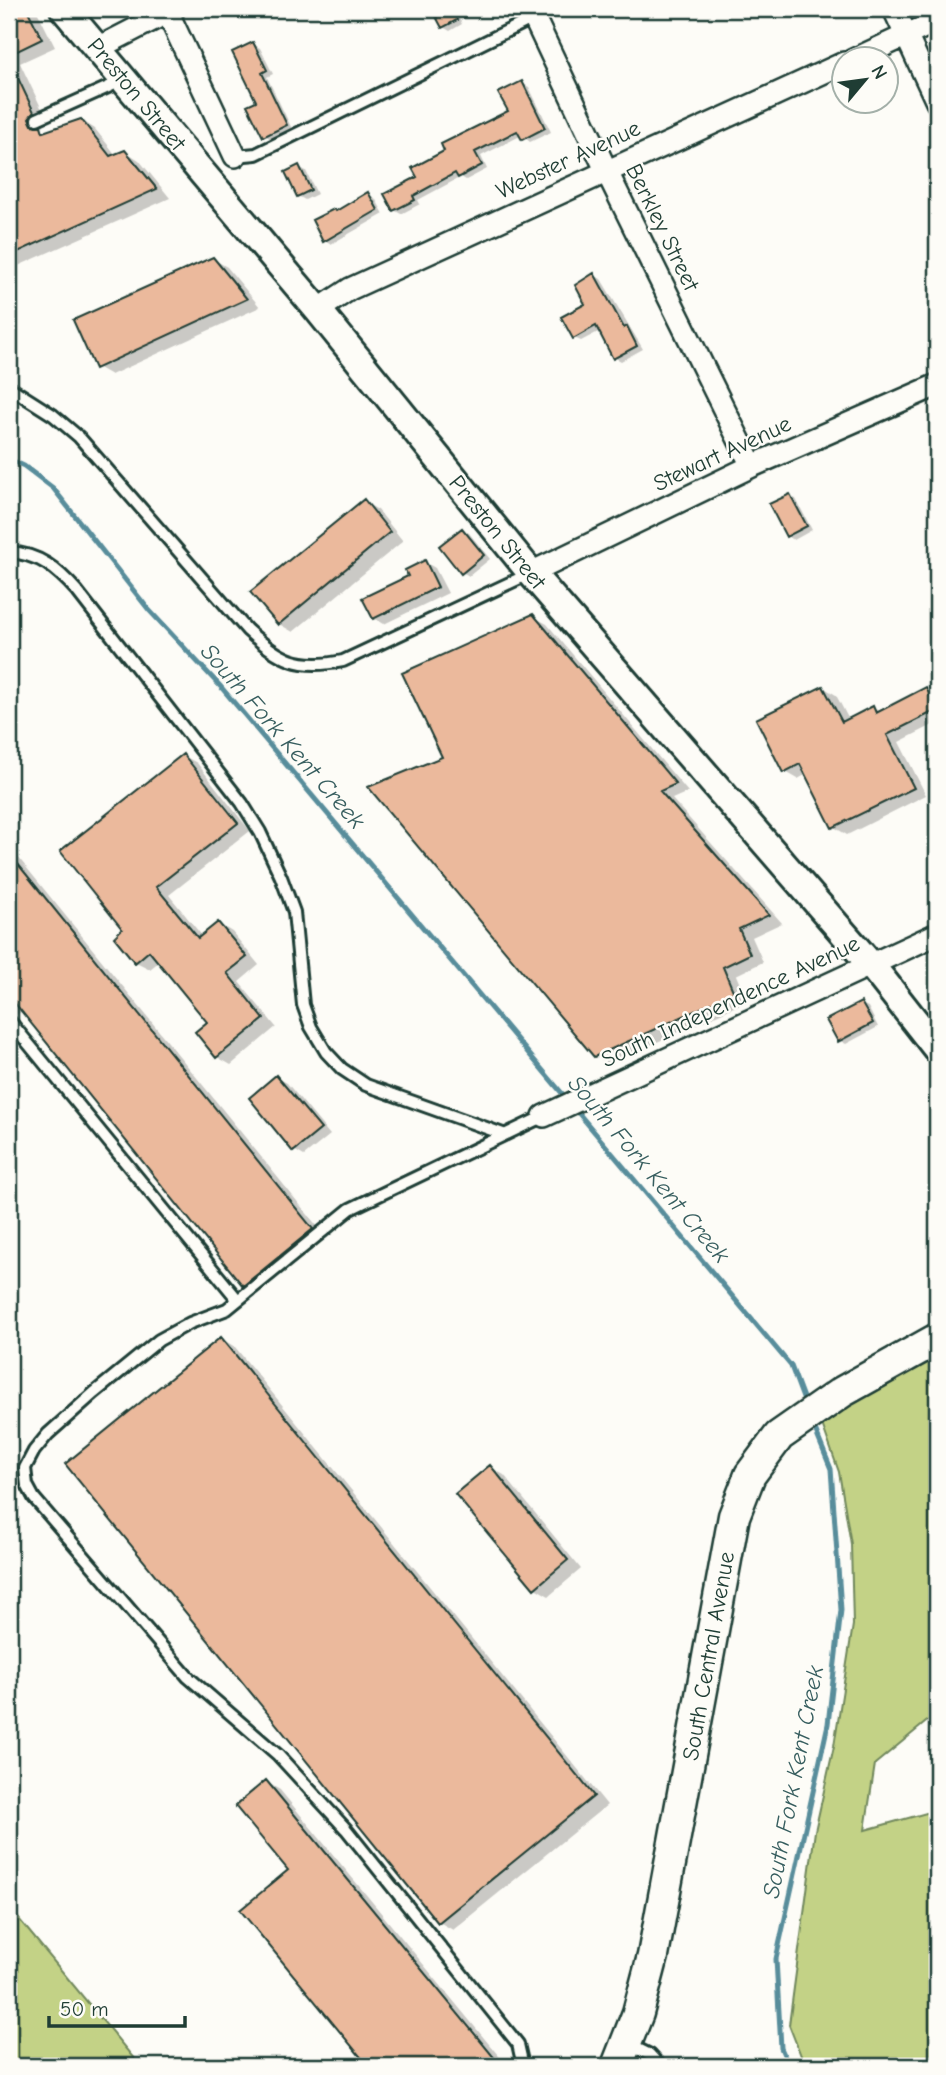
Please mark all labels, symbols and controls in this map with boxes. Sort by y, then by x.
street label: Preston Street [82,32,192,157]
north arrow [830,46,900,116]
text: N [866,61,892,83]
street label: Webster Avenue [492,114,645,205]
street label: Berkley Street [620,159,706,296]
street label: Stewart Avenue [649,410,795,497]
street label: Preston Street [443,470,553,596]
water label: South Fork Kent Creek [195,638,371,835]
street label: South Independence Avenue [597,930,864,1073]
water label: South Fork Kent Creek [562,1070,736,1269]
street label: South Central Avenue [677,1550,740,1763]
water label: South Fork Kent Creek [757,1663,829,1901]
scale bar [49,1984,186,2028]
text: 50 m [60,1997,109,2021]

